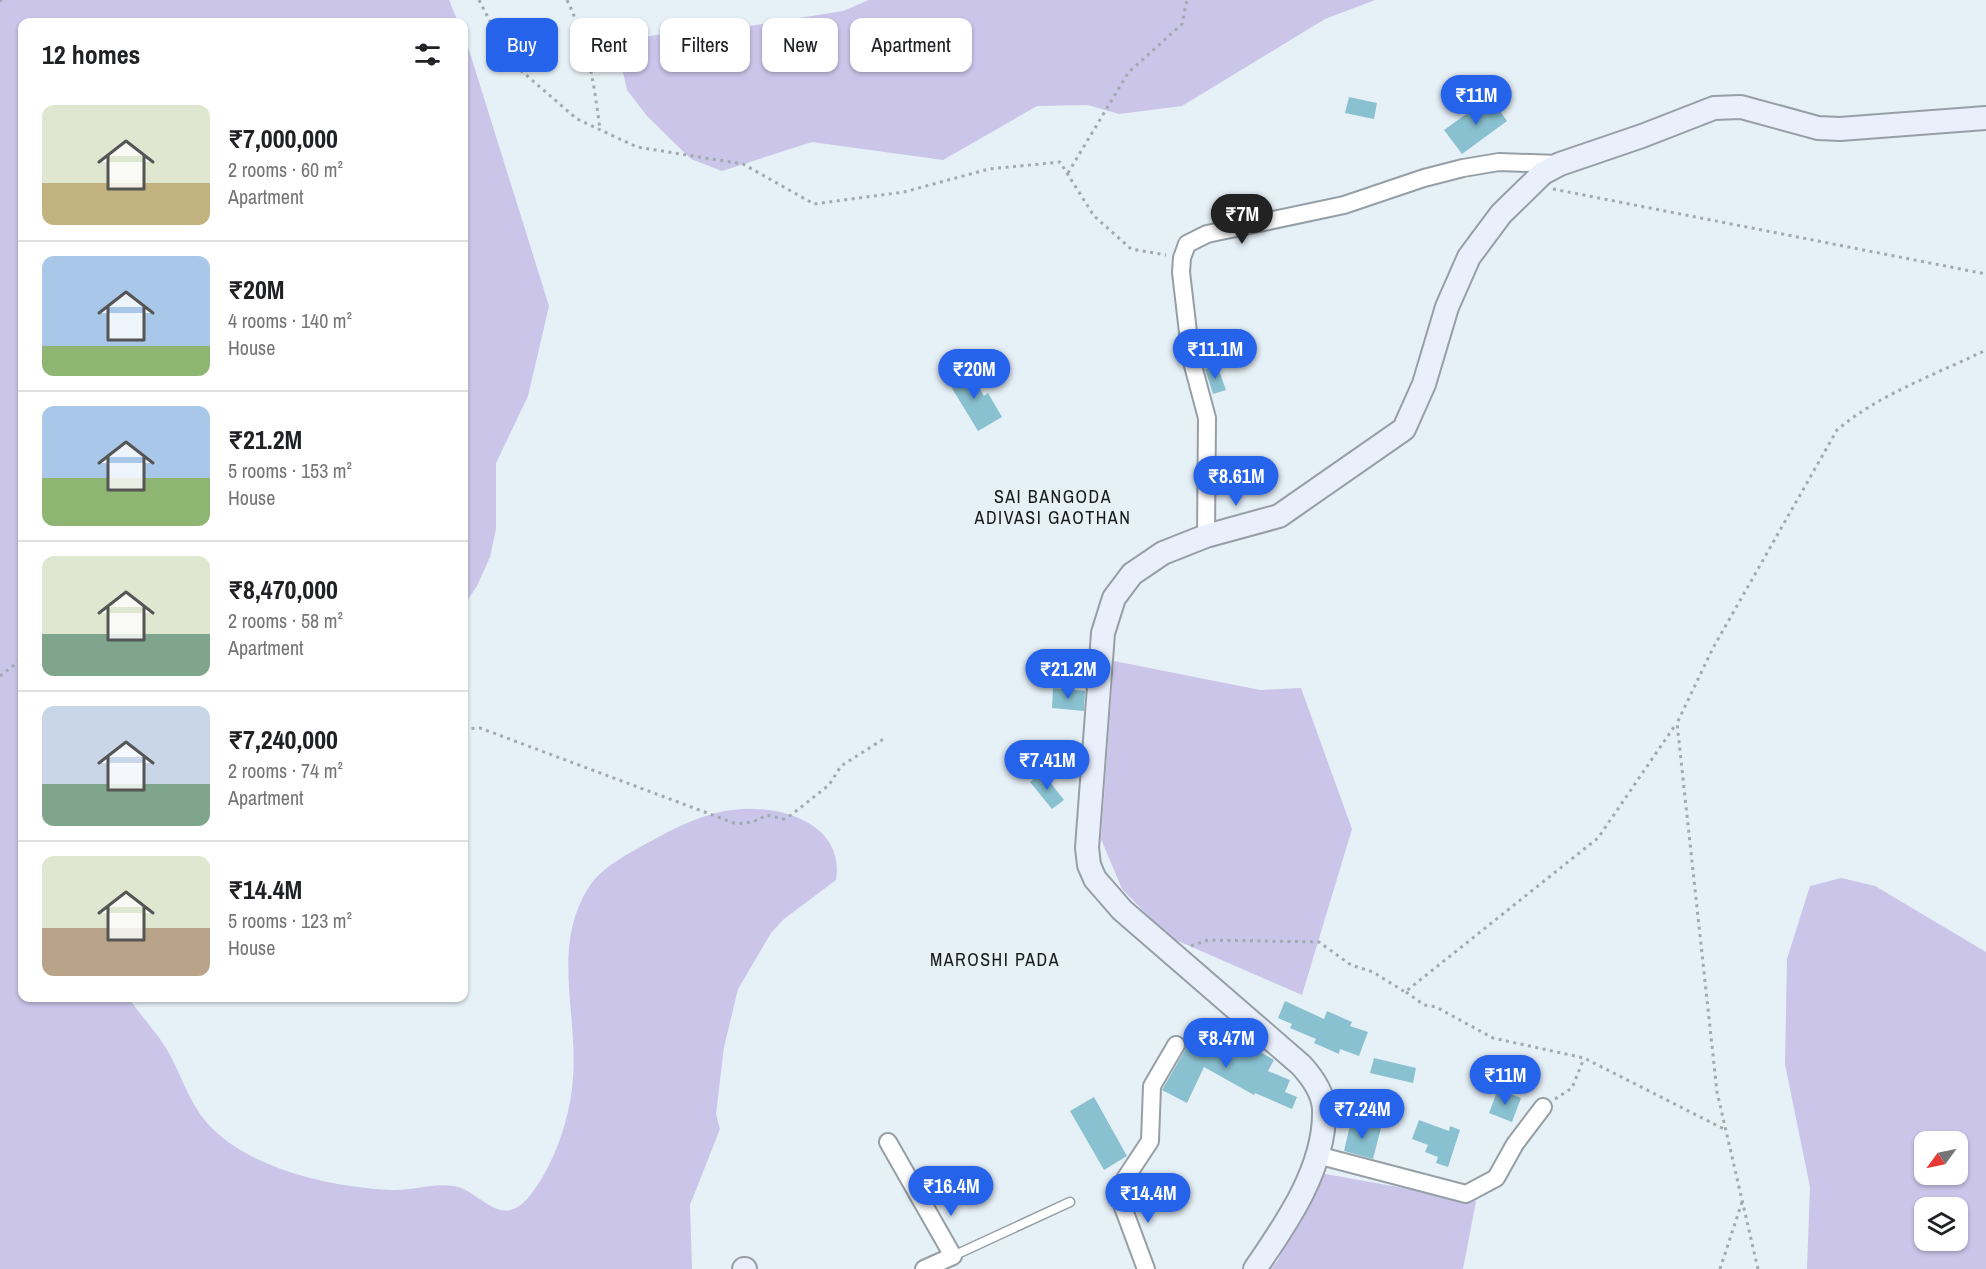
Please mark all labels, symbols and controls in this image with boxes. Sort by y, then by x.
chip: Buy [486,18,558,72]
chip: Rent [570,18,648,72]
chip: Filters [660,18,750,72]
chip: New [762,18,838,72]
chip: Apartment [850,18,972,72]
text: 12 homes [42,37,140,72]
icon: filters [411,38,444,71]
pin: ₹11M [1440,75,1512,126]
text: ₹11M [1455,81,1497,108]
text: ₹7,000,000 [228,121,338,156]
icon: home [90,129,162,201]
text: 2 rooms · 60 m² [228,156,343,183]
text: Apartment [228,183,304,210]
pin: ₹7M [1213,194,1271,245]
text: ₹7M [1225,200,1259,227]
text: ₹20M [228,272,285,307]
icon: home [90,280,162,352]
text: 4 rooms · 140 m² [228,307,352,334]
pin: ₹11.1M [1166,329,1264,380]
text: House [228,334,275,361]
text: ₹11.1M [1187,335,1243,362]
pin: ₹20M [938,349,1010,400]
text: ₹20M [952,355,996,382]
text: ₹21.2M [228,422,302,457]
icon: home [90,430,162,502]
pin: ₹8.61M [1187,456,1285,507]
text: 5 rooms · 153 m² [228,457,352,484]
text: ₹8.61M [1207,462,1265,489]
text: House [228,484,275,511]
district label: SAI BANGODA ADIVASI GAOTHAN [974,484,1131,530]
text: ₹8,470,000 [228,572,338,607]
icon: home [90,580,162,652]
text: 2 rooms · 58 m² [228,607,343,634]
text: Apartment [228,634,304,661]
pin: ₹21.2M [1019,649,1117,700]
text: ₹21.2M [1039,655,1097,682]
text: ₹7,240,000 [228,722,338,757]
icon: home [90,730,162,802]
pin: ₹7.41M [998,740,1096,791]
text: ₹7.41M [1018,746,1076,773]
text: 2 rooms · 74 m² [228,757,343,784]
text: Apartment [228,784,304,811]
text: ₹14.4M [228,872,302,907]
icon: home [90,880,162,952]
text: 5 rooms · 123 m² [228,907,352,934]
text: House [228,934,275,961]
district label: MAROSHI PADA [930,947,1060,972]
pin: ₹8.47M [1177,1018,1275,1069]
text: ₹8.47M [1197,1024,1255,1051]
pin: ₹11M [1469,1055,1541,1106]
text: ₹11M [1484,1061,1526,1088]
pin: ₹7.24M [1313,1089,1411,1140]
text: ₹7.24M [1333,1095,1391,1122]
north arrow [1914,1131,1968,1185]
map controls [1914,1131,1968,1251]
pin: ₹16.4M [902,1166,1000,1217]
text: ₹16.4M [922,1172,980,1199]
pin: ₹14.4M [1099,1173,1197,1224]
text: ₹14.4M [1119,1179,1177,1206]
button: layers [1914,1197,1968,1251]

